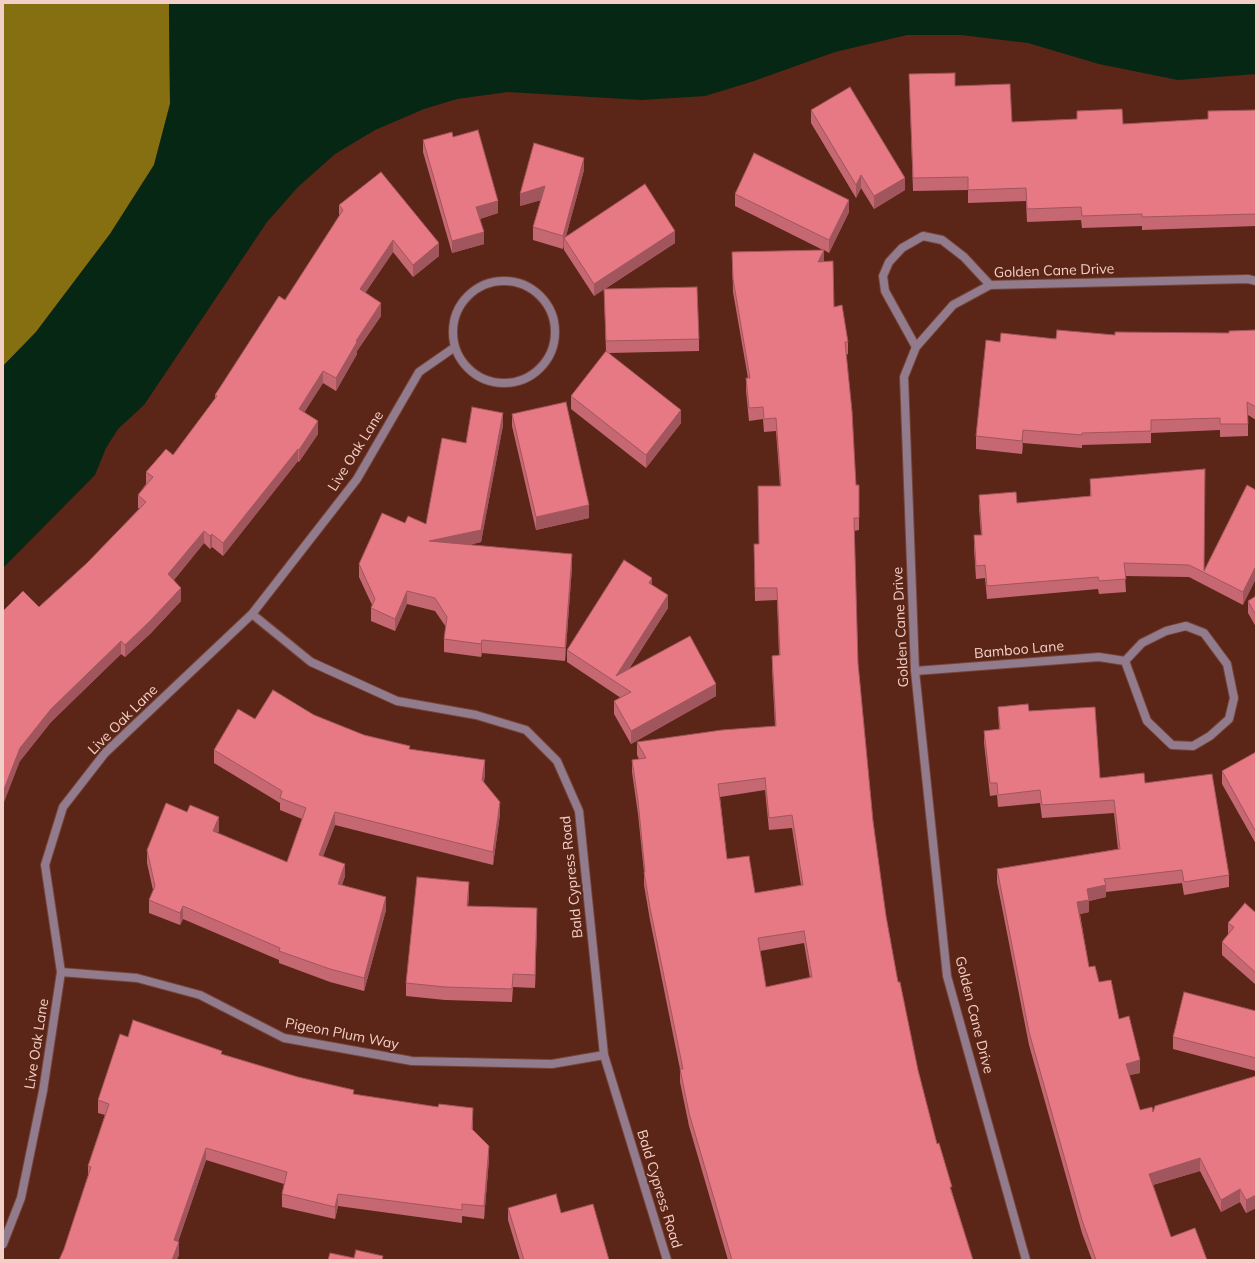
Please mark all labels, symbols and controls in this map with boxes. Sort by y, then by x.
street label: Golden Cane Drive [994,261,1114,281]
street label: Live Oak Lane [325,408,387,494]
street label: Golden Cane Drive [889,566,913,688]
street label: Bamboo Lane [973,638,1065,662]
street label: Live Oak Lane [85,682,161,758]
street label: Bald Cypress Road [557,815,587,939]
street label: Golden Cane Drive [951,955,997,1075]
street label: Live Oak Lane [22,998,52,1090]
street label: Pigeon Plum Way [284,1015,400,1053]
street label: Bald Cypress Road [633,1128,685,1250]

